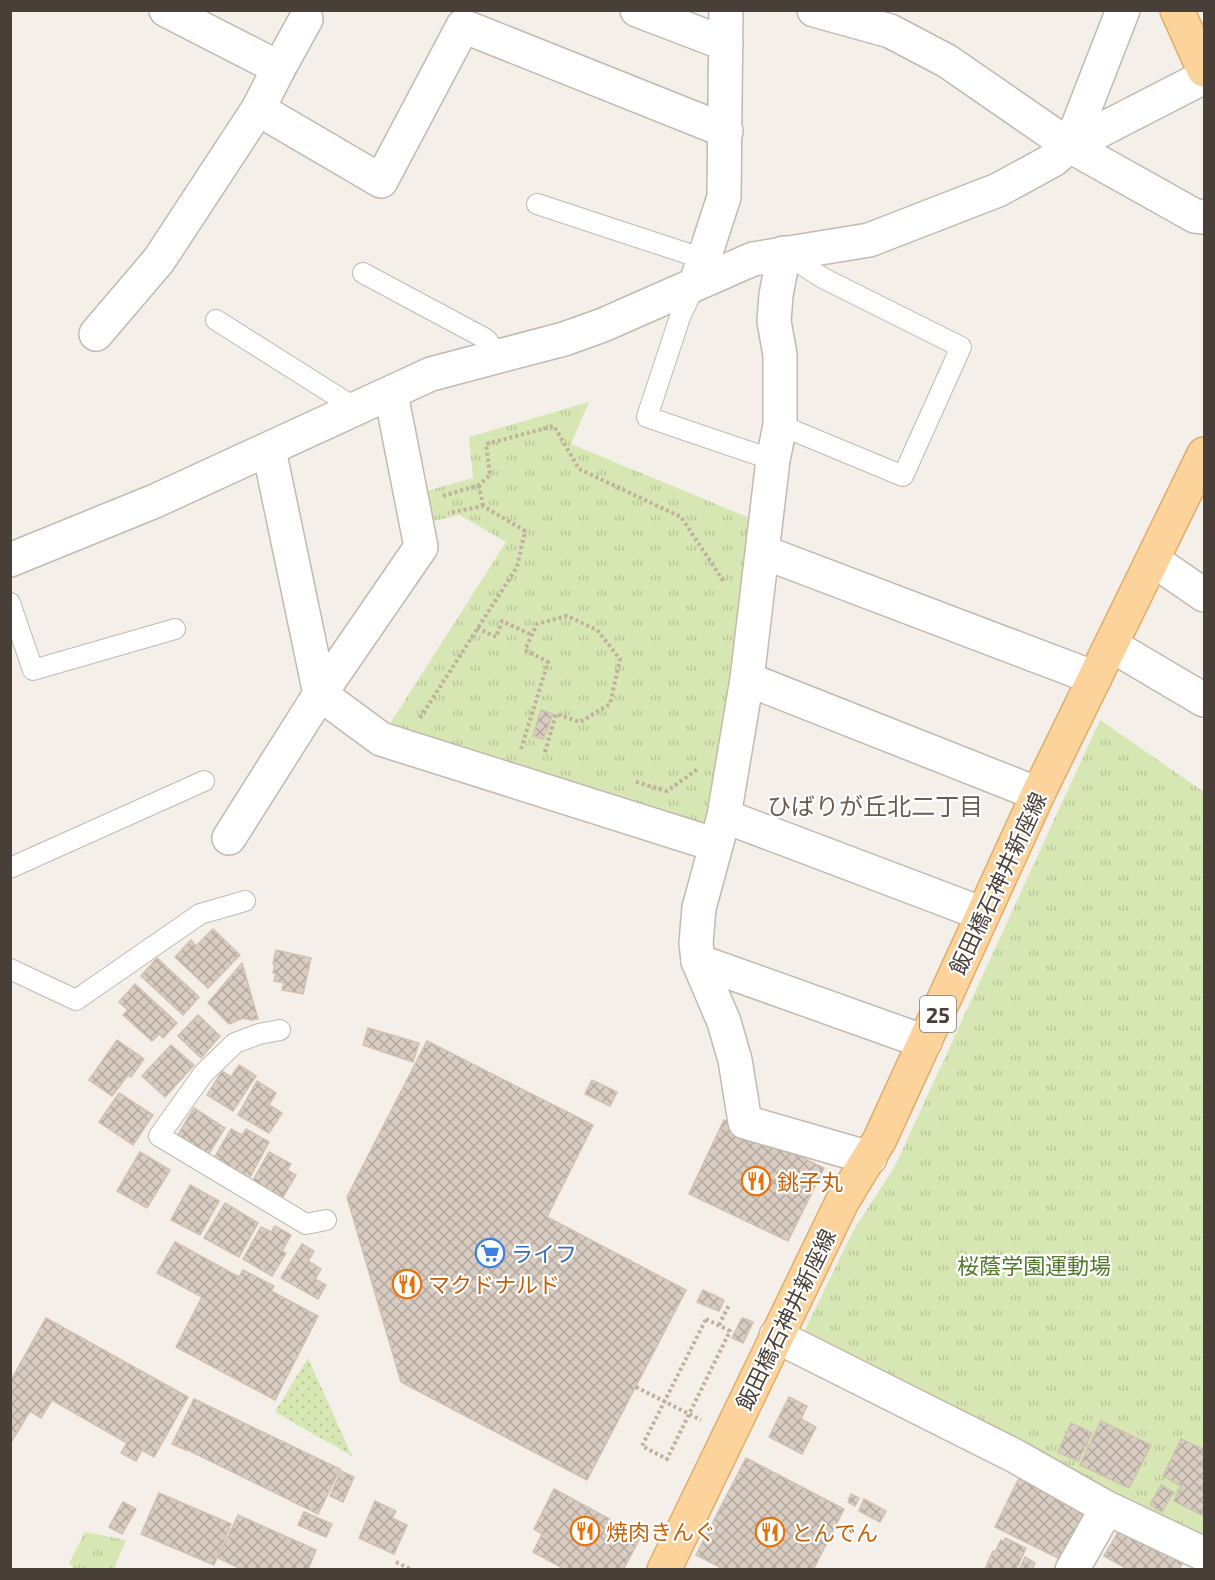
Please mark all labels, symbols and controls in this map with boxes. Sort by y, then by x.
street label: 飯田橋石神井新座線 [943,788,1051,978]
district label: ひばりが丘北二丁目 [767,791,983,820]
road number: 25 [920,996,956,1032]
restaurant icon: 銚子丸 [740,1165,772,1197]
place label: 銚子丸 [777,1168,843,1194]
street label: 飯田橋石神井新座線 [730,1224,840,1414]
supermarket icon: ライフ [474,1237,506,1269]
place label: ライフ [511,1240,577,1266]
park label: 桜蔭学園運動場 [957,1252,1111,1278]
restaurant icon: マクドナルド [391,1268,423,1300]
place label: マクドナルド [428,1271,560,1297]
restaurant icon: 焼肉きんぐ [569,1515,601,1547]
restaurant icon: とんでん [754,1516,786,1548]
place label: 焼肉きんぐ [606,1518,716,1544]
place label: とんでん [791,1519,878,1545]

